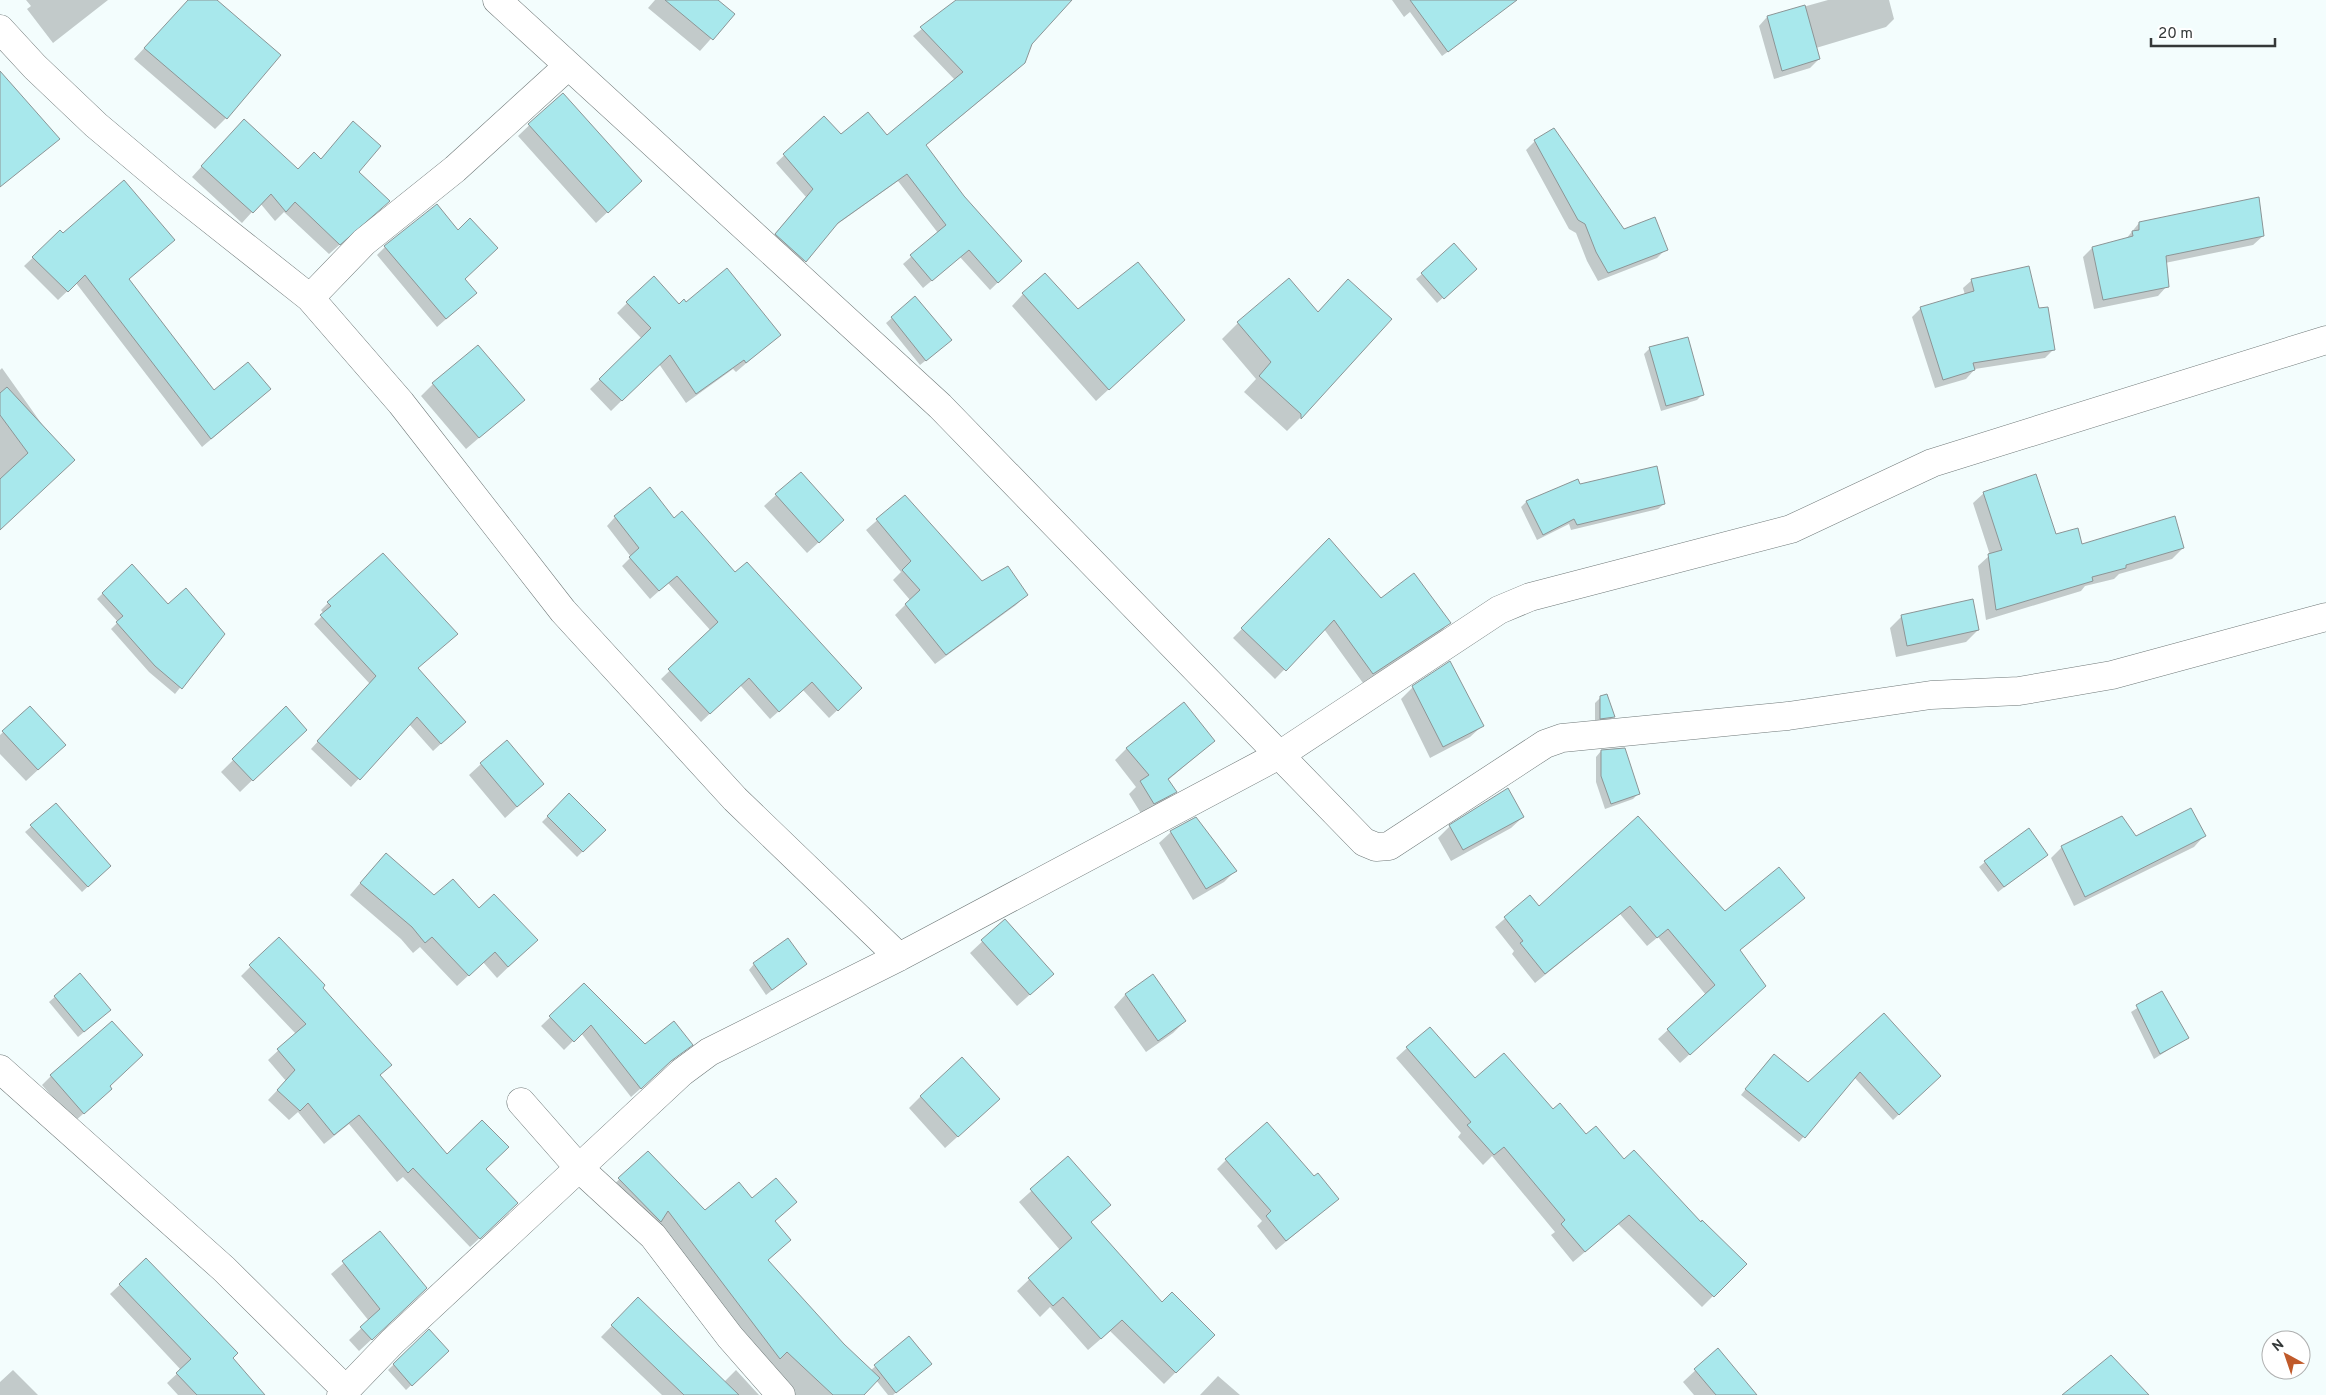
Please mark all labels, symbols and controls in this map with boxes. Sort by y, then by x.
scale bar [2151,15,2275,47]
text: 20 m [2158,25,2193,44]
north arrow [2261,1330,2311,1380]
text: N [2269,1336,2288,1356]

